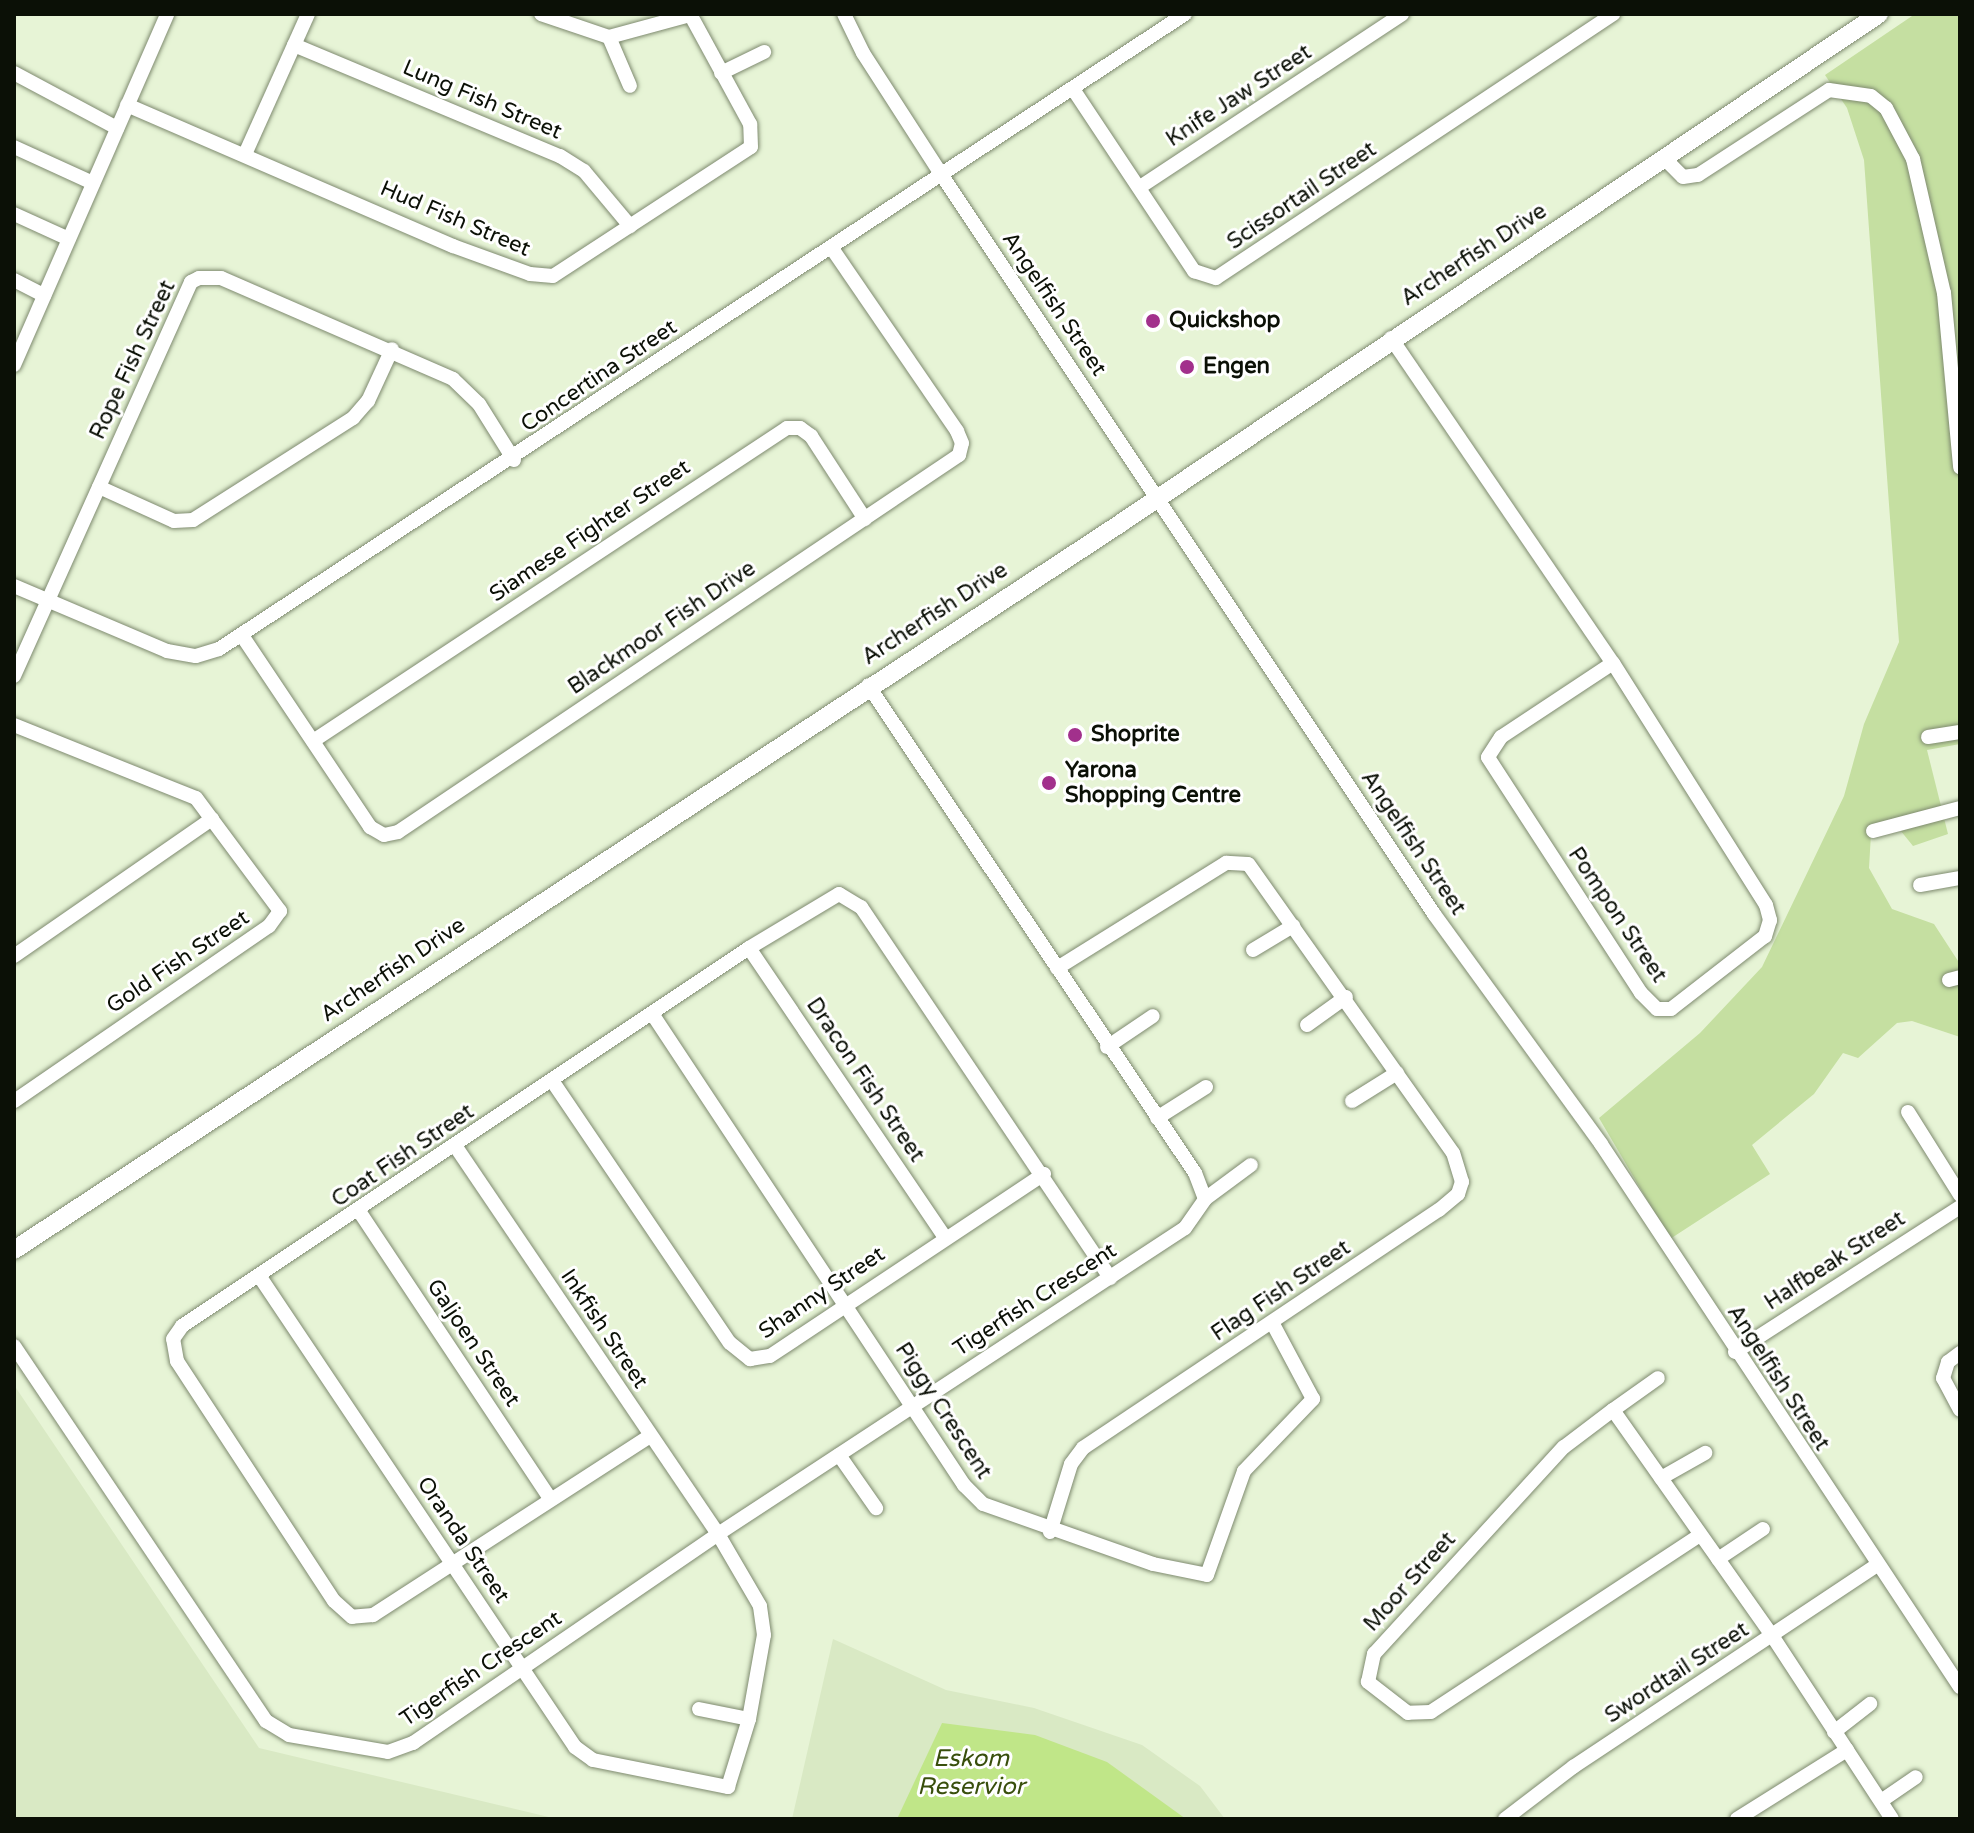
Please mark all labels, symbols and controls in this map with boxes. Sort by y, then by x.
street label: Knife Jaw Street [1161,39,1317,153]
street label: Lung Fish Street [398,55,566,145]
street label: Scissortail Street [1222,136,1382,256]
street label: Hud Fish Street [376,175,534,263]
street label: Archerfish Drive [1396,198,1552,312]
street label: Angelfish Street [996,227,1112,381]
street label: Rope Fish Street [85,276,181,444]
place label: Quickshop [1169,308,1280,334]
marker: Quickshop [1144,312,1162,330]
street label: Concertina Street [516,314,682,438]
place label: Engen [1203,354,1270,380]
marker: Engen [1178,358,1196,376]
street label: Siamese Fighter Street [485,454,695,608]
street label: Blackmoor Fish Drive [563,555,761,701]
street label: Archerfish Drive [857,557,1013,671]
place label: Shoprite [1091,722,1180,748]
marker: Shoprite [1066,726,1084,744]
place label: Yarona Shopping Centre [1065,757,1241,808]
street label: Angelfish Street [1355,766,1471,920]
marker: Yarona Shopping Centre [1040,774,1058,792]
street label: Pompon Street [1562,842,1672,988]
street label: Gold Fish Street [102,905,254,1019]
street label: Archerfish Drive [316,912,470,1028]
street label: Dracon Fish Street [800,993,930,1167]
street label: Coat Fish Street [327,1099,479,1213]
street label: Halfbeak Street [1760,1206,1910,1316]
street label: Flag Fish Street [1207,1235,1355,1347]
street label: Tigerfish Crescent [949,1237,1121,1363]
street label: Shanny Street [754,1241,890,1345]
street label: Inkfish Street [554,1264,654,1394]
street label: Galjoen Street [421,1274,525,1412]
street label: Angelfish Street [1721,1300,1835,1456]
street label: Piggy Crescent [889,1338,997,1484]
street label: Oranda Street [411,1472,515,1608]
street label: Moor Street [1358,1527,1462,1637]
street label: Tigerfish Crescent [395,1605,567,1733]
street label: Swordtail Street [1600,1617,1754,1729]
water label: Eskom Reservior [917,1745,1025,1801]

